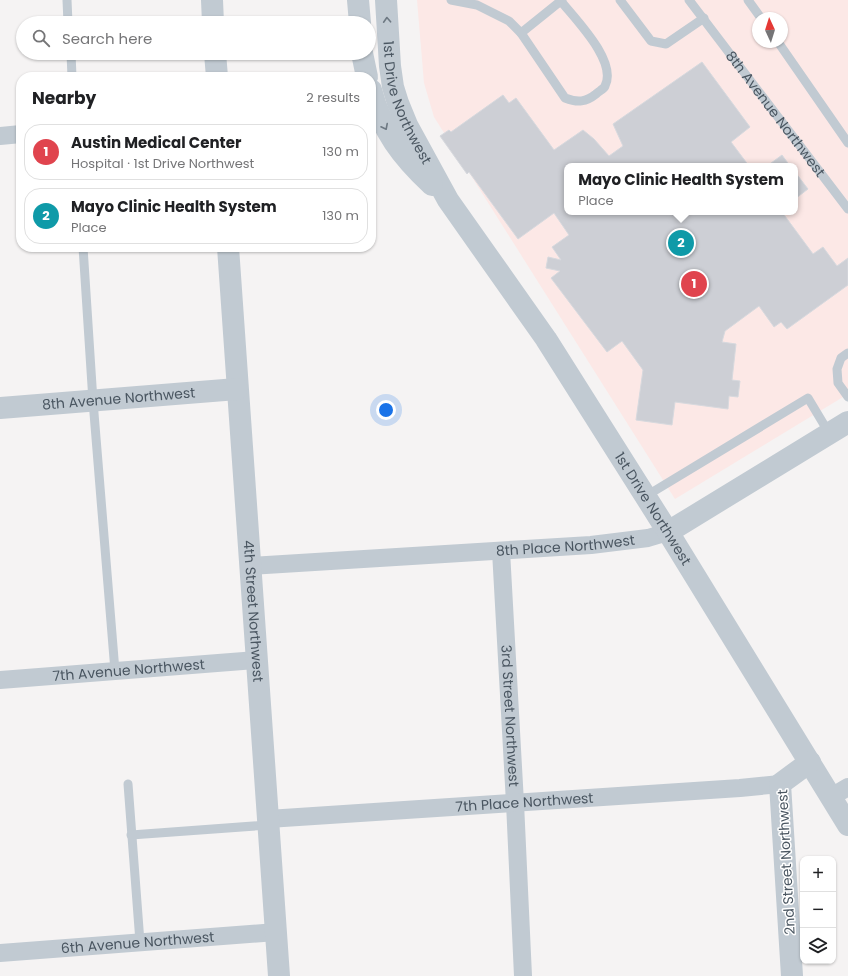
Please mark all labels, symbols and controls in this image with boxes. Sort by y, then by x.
north arrow [752,12,788,48]
search box [16,16,376,60]
one-way arrow [382,17,391,23]
icon: search [30,27,52,49]
text: Search here [62,28,152,49]
street label: 1st Drive Northwest [378,40,437,168]
street label: 8th Avenue Northwest [721,47,830,181]
text: Nearby [32,86,96,110]
text: 2 results [306,88,360,107]
one-way arrow [380,123,388,130]
text: Austin Medical Center [71,132,241,153]
text: 1 [44,142,48,161]
text: 130 m [322,142,359,161]
text: Hospital · 1st Drive Northwest [71,154,254,173]
popup [564,163,798,215]
text: Mayo Clinic Health System [578,169,784,190]
text: Place [578,191,614,210]
text: Mayo Clinic Health System [71,196,277,217]
text: 2 [42,206,50,225]
text: 130 m [322,206,359,225]
text: Place [71,218,106,237]
pin: 2 [668,228,694,258]
pin: 1 [681,269,707,299]
street label: 8th Avenue Northwest [41,382,196,415]
your location [376,400,396,420]
street label: 1st Drive Northwest [610,448,696,569]
street label: 8th Place Northwest [495,530,636,561]
street label: 4th Street Northwest [239,540,268,683]
street label: 3rd Street Northwest [496,644,524,787]
street label: 7th Avenue Northwest [52,654,205,686]
street label: 7th Place Northwest [455,788,594,817]
street label: 2nd Street Northwest [772,789,800,935]
map controls [800,856,836,964]
button: + [800,856,836,892]
button: − [800,892,836,928]
street label: 6th Avenue Northwest [60,927,215,958]
button: layers [800,928,836,964]

